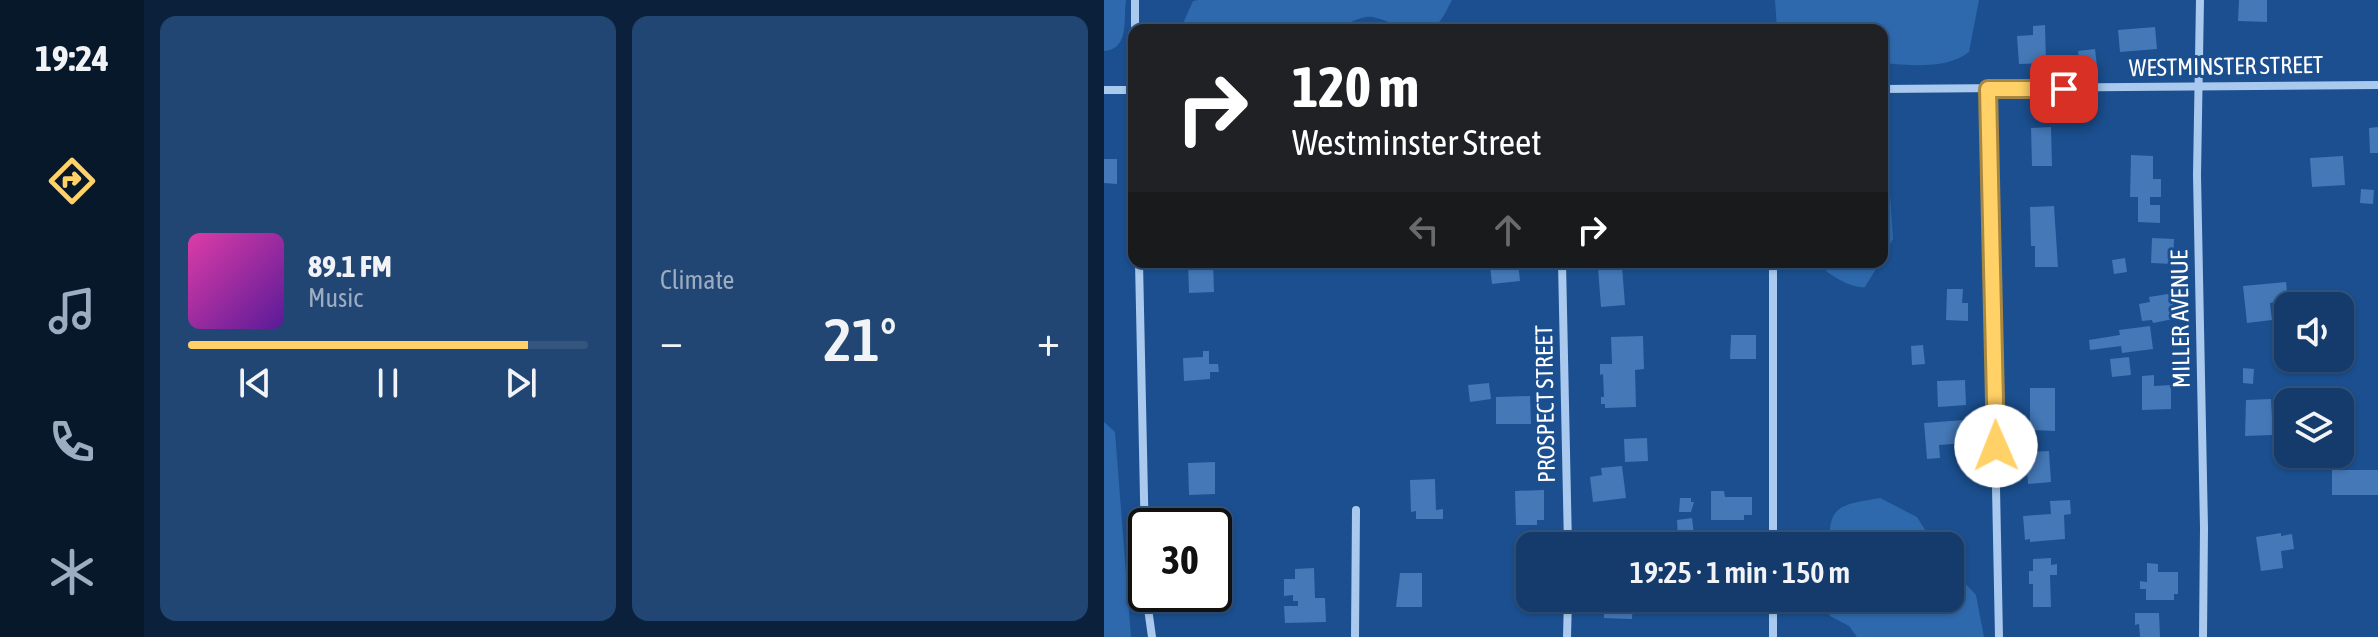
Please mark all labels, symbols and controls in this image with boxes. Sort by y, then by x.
text: 19:24 [35,37,109,79]
street label: WESTMINSTER STREET [2129,51,2324,81]
text: 120 m [1292,55,1419,119]
pin [2030,55,2098,123]
icon: right [1160,56,1264,160]
icon: arrive [2042,67,2086,111]
text: Westminster Street [1292,121,1542,163]
icon: directions [44,153,100,209]
icon: left [1402,208,1446,252]
icon: ahead [1486,208,1530,252]
icon: right [1570,208,1614,252]
text: 89.1 FM [308,249,392,283]
street label: MILLER AVENUE [2165,250,2195,388]
text: Climate [660,265,734,295]
icon: music [44,283,100,339]
text: Music [308,283,363,313]
map controls [2274,292,2354,468]
button: sound [2274,292,2354,372]
text: 21° [824,305,896,374]
text: − [660,315,683,365]
text: + [1037,315,1060,365]
street label: PROSPECT STREET [1530,324,1560,483]
icon: previous [233,361,277,405]
icon: pause [366,361,410,405]
icon: next [499,361,543,405]
button: layers [2274,388,2354,468]
position arrow [1954,404,2038,488]
icon: phone [44,414,100,470]
speed limit sign: 30 [1128,508,1232,612]
icon: climate [44,544,100,600]
text: 19:25 · 1 min · 150 m [1630,555,1850,589]

